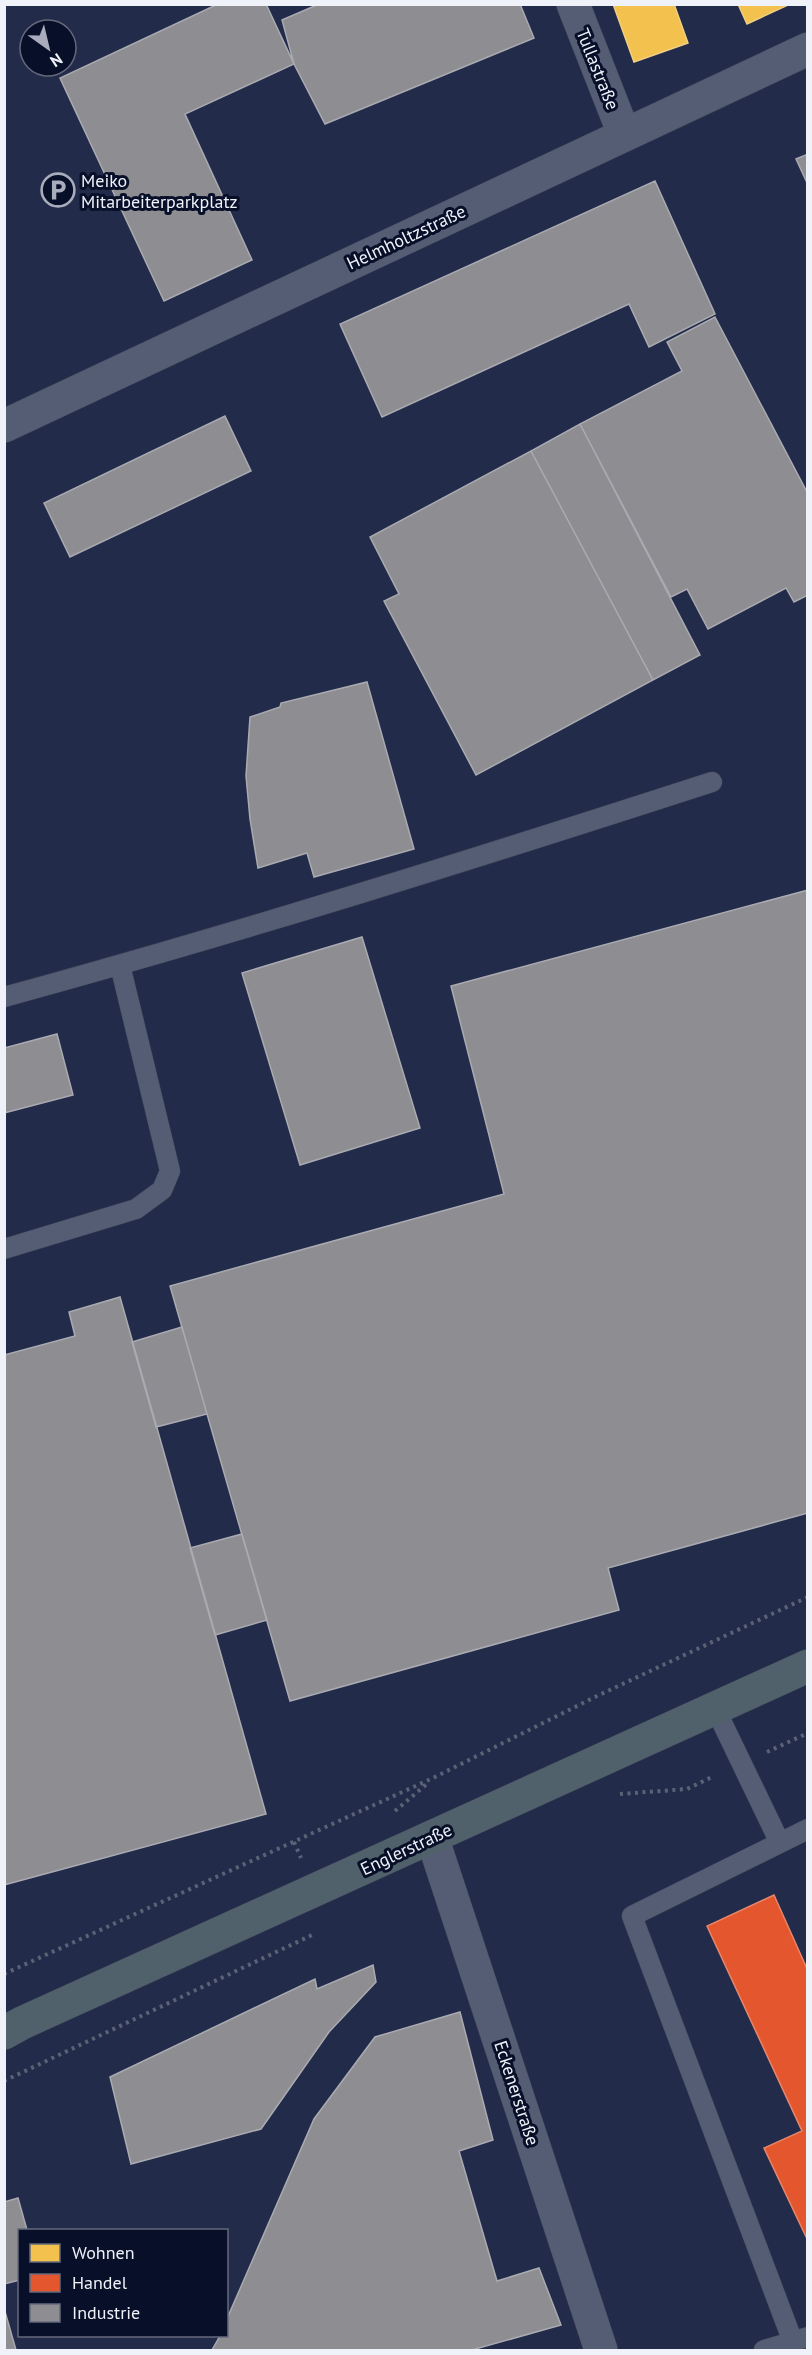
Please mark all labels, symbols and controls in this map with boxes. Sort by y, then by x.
north arrow [18,18,78,78]
street label: Tullastraße [571,25,625,113]
text: N [46,49,66,72]
place label: Meiko Mitarbeiterparkplatz [81,169,238,213]
parking icon: Meiko Mitarbeiterparkplatz [40,172,76,208]
street label: Helmholtzstraße [343,199,469,275]
street label: Englerstraße [357,1818,455,1880]
street label: Eckenerstraße [489,2038,545,2148]
legend [18,2229,228,2337]
text: Wohnen [72,2241,134,2264]
text: Handel [72,2271,128,2294]
text: Industrie [72,2301,140,2324]

